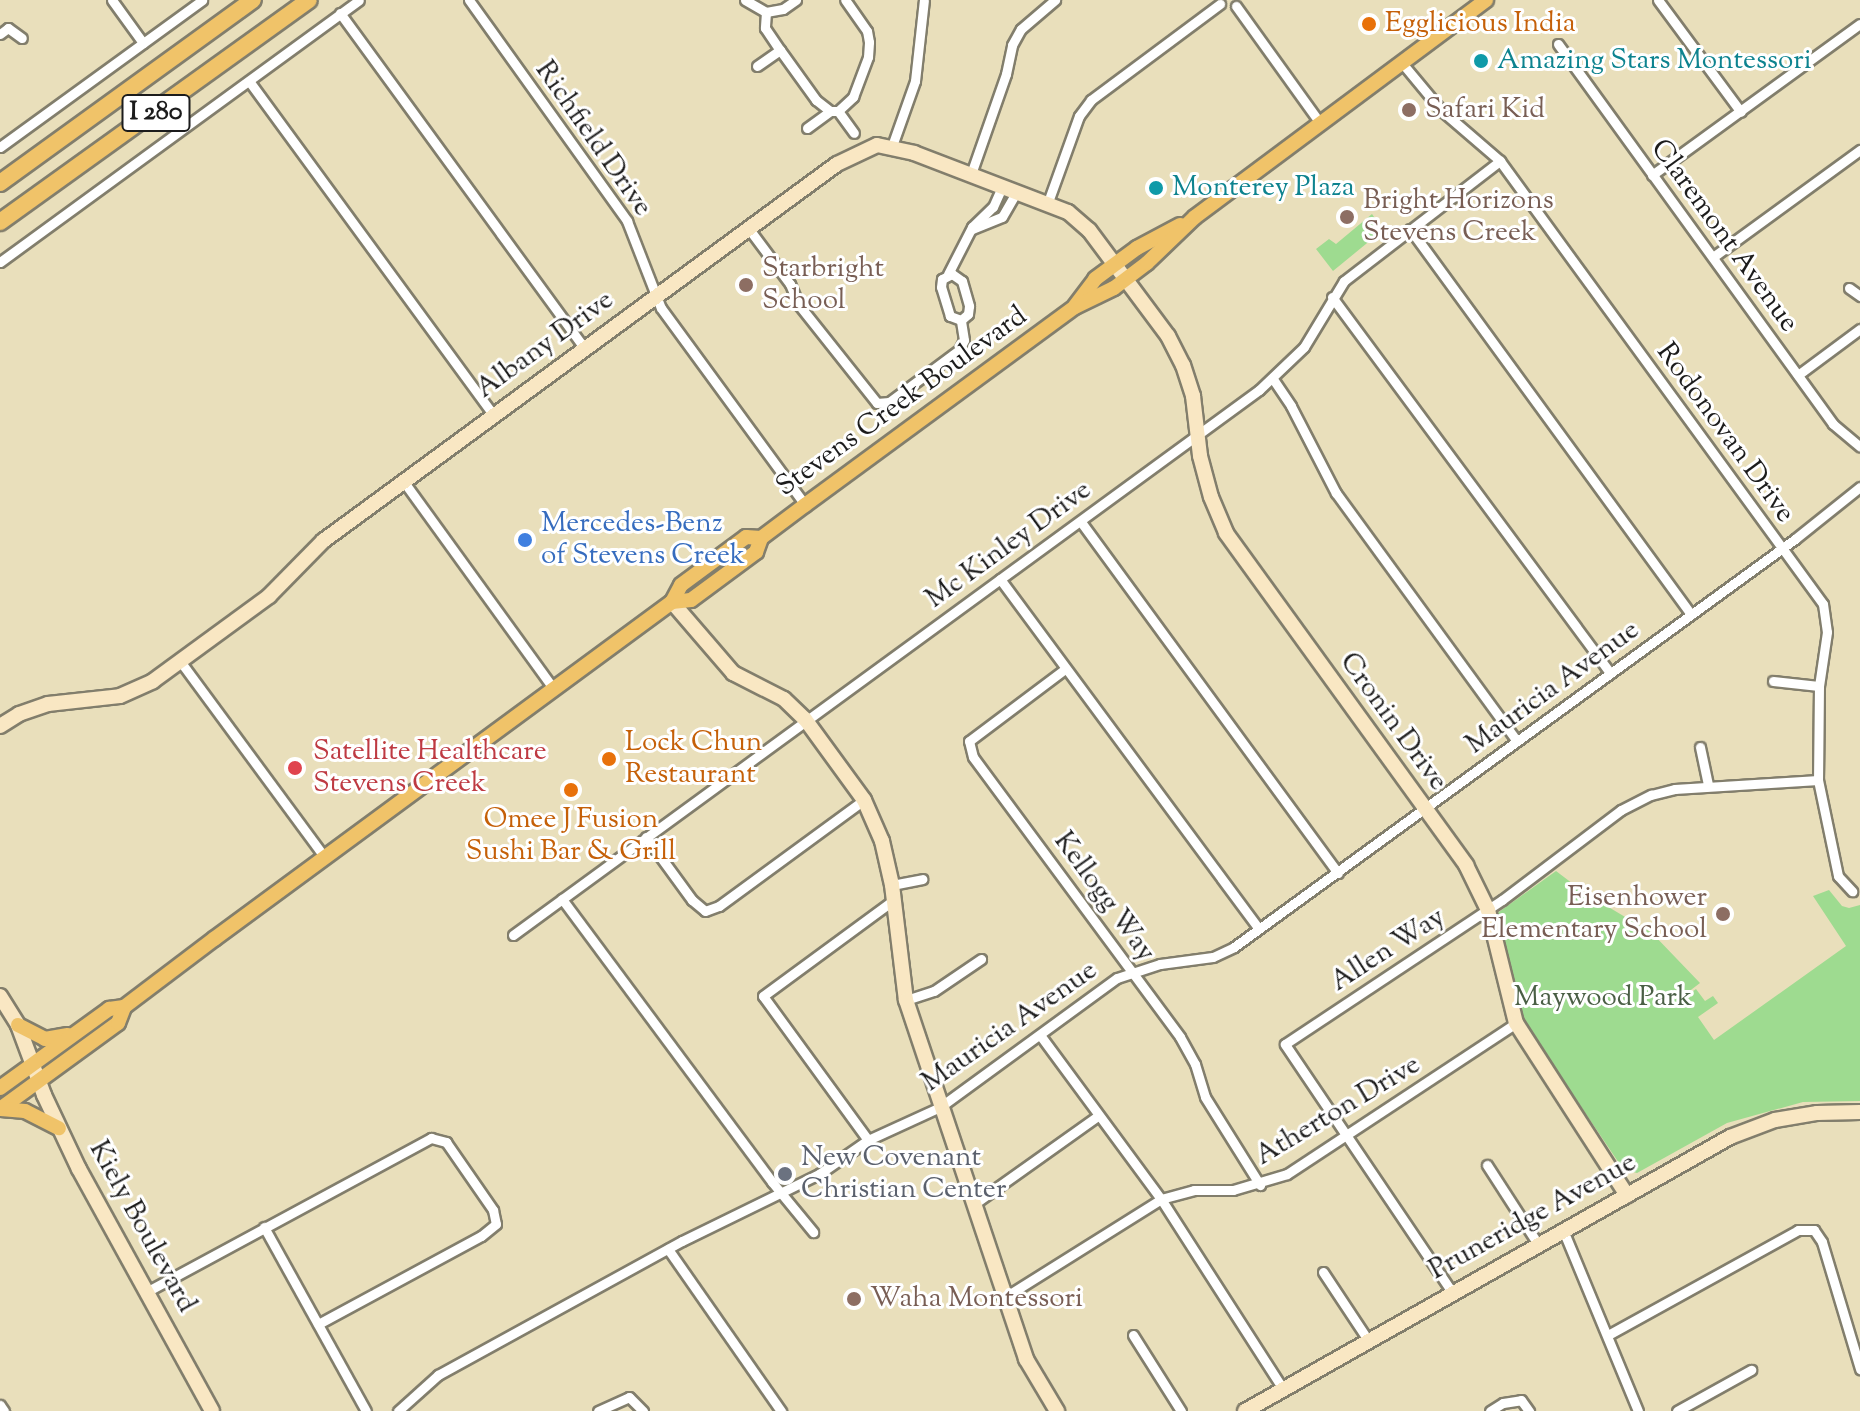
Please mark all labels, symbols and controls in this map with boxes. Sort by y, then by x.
place label: Egglicious India [1385,7,1576,41]
marker: Egglicious India [1360,15,1378,33]
place label: Amazing Stars Montessori [1497,44,1812,78]
marker: Amazing Stars Montessori [1472,52,1490,70]
street label: Richfield Drive [527,55,659,223]
road number: I 280 [120,91,192,135]
place label: Safari Kid [1425,93,1545,127]
marker: Safari Kid [1400,101,1418,119]
street label: Claremont Avenue [1643,133,1805,339]
place label: Monterey Plaza [1172,171,1355,205]
marker: Monterey Plaza [1147,179,1165,197]
place label: Bright Horizons Stevens Creek [1363,184,1554,250]
marker: Bright Horizons Stevens Creek [1338,208,1356,226]
place label: Starbright School [762,252,884,318]
marker: Starbright School [737,276,755,294]
street label: Albany Drive [470,284,620,406]
street label: Stevens Creek Boulevard [770,300,1034,504]
street label: Rodonovan Drive [1649,337,1801,529]
street label: Mc Kinley Drive [920,474,1098,616]
place label: Mercedes-Benz of Stevens Creek [541,507,745,573]
marker: Mercedes-Benz of Stevens Creek [516,531,534,549]
street label: Mauricia Avenue [1460,614,1646,762]
street label: Cronin Drive [1332,646,1454,798]
place label: Lock Chun Restaurant [625,726,762,792]
place label: Satellite Healthcare Stevens Creek [313,735,547,801]
marker: Lock Chun Restaurant [600,750,618,768]
marker: Satellite Healthcare Stevens Creek [284,757,306,779]
marker: Omee J Fusion Sushi Bar & Grill [562,781,580,799]
place label: Omee J Fusion Sushi Bar & Grill [466,803,676,869]
street label: Kellogg Way [1046,826,1162,968]
place label: Eisenhower Elementary School [1481,881,1707,947]
street label: Allen Way [1325,901,1451,999]
marker: Eisenhower Elementary School [1714,905,1732,923]
street label: Mauricia Avenue [916,954,1104,1100]
park label: Maywood Park [1514,981,1692,1015]
street label: Atherton Drive [1249,1049,1427,1173]
street label: Kiely Boulevard [81,1135,203,1319]
place label: New Covenant Christian Center [801,1141,1006,1207]
street label: Pruneridge Avenue [1424,1146,1642,1288]
marker: New Covenant Christian Center [776,1165,794,1183]
place label: Waha Montessori [870,1282,1083,1316]
marker: Waha Montessori [845,1290,863,1308]

